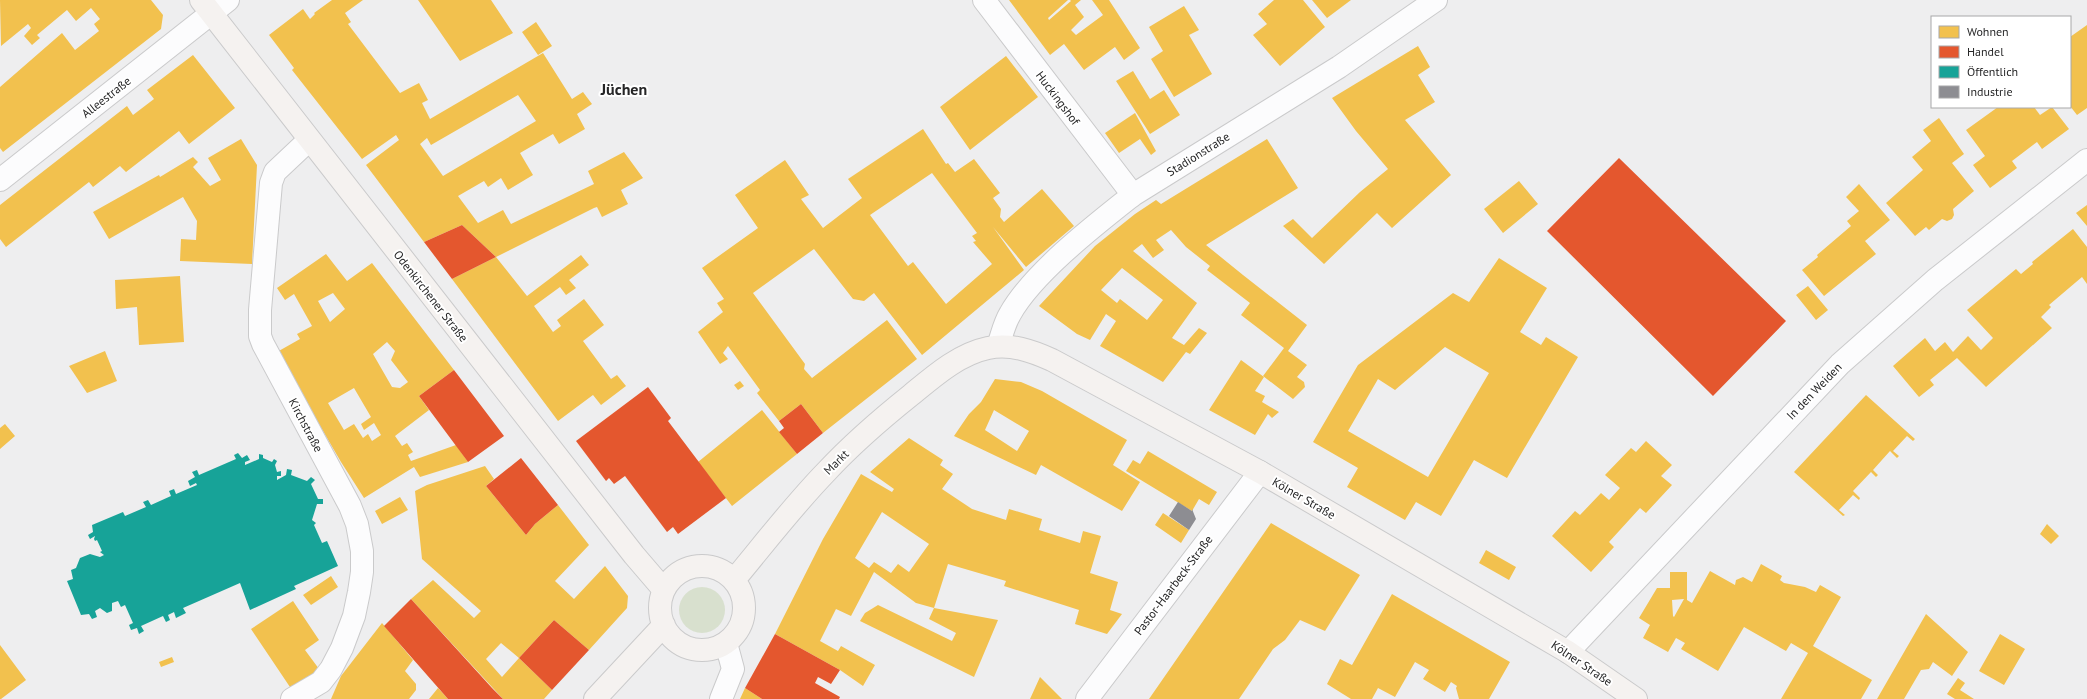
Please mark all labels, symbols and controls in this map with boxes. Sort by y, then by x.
legend [1931,16,2071,108]
text: Wohnen [1967,24,2009,39]
text: Handel [1967,44,2004,59]
text: Öffentlich [1967,64,2018,79]
street label: Huckingshof [1033,68,1084,129]
street label: Alleestraße [78,73,134,121]
district label: Jüchen [600,79,647,99]
text: Industrie [1967,84,2013,99]
street label: Stadionstraße [1164,129,1232,179]
street label: Odenkirchener Straße [391,247,471,345]
street label: In den Weiden [1783,359,1845,423]
street label: Kirchstraße [286,395,326,455]
street label: Markt [820,446,852,478]
street label: Kölner Straße [1270,474,1338,522]
street label: Pastor-Haarbeck-Straße [1131,532,1215,638]
street label: Kölner Straße [1549,637,1615,689]

